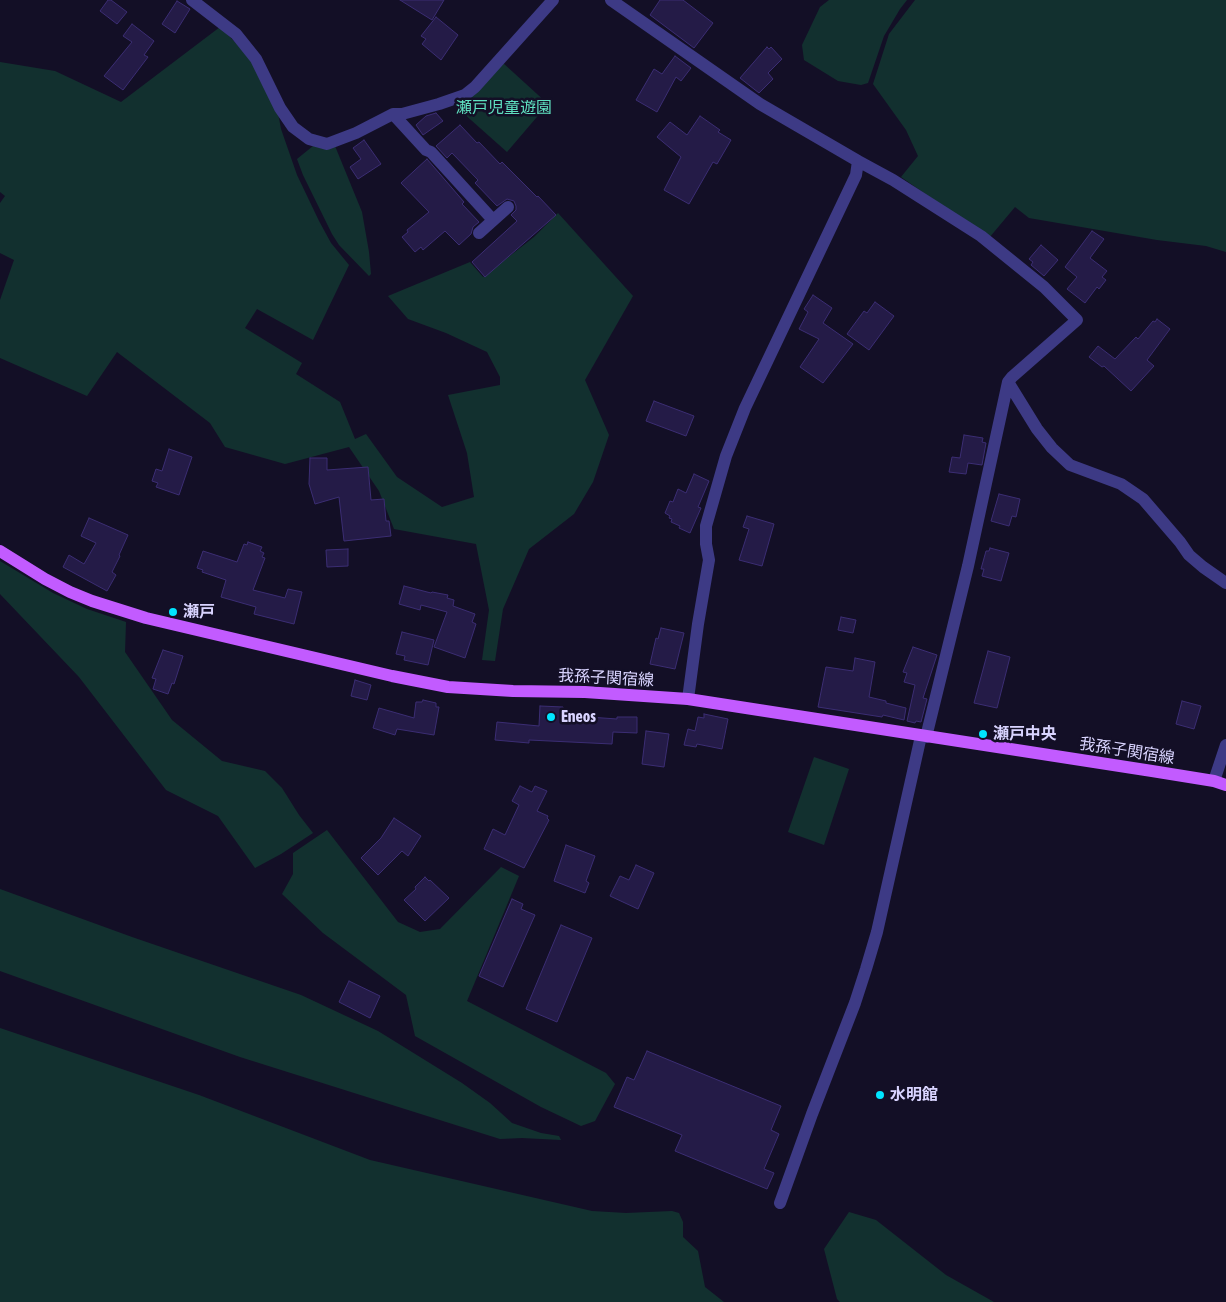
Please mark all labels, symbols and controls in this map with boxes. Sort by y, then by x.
park label: 瀬戸児童遊園 [456,98,552,118]
place label: 瀬戸 [183,602,215,622]
marker: 瀬戸 [167,606,179,618]
street label: 我孫子関宿線 [558,666,654,690]
place label: Eneos [561,707,596,727]
marker: Eneos [545,711,557,723]
place label: 瀬戸中央 [993,724,1057,744]
marker: 瀬戸中央 [977,728,989,740]
street label: 我孫子関宿線 [1078,734,1176,768]
place label: 水明館 [890,1085,938,1105]
marker: 水明館 [874,1089,886,1101]

